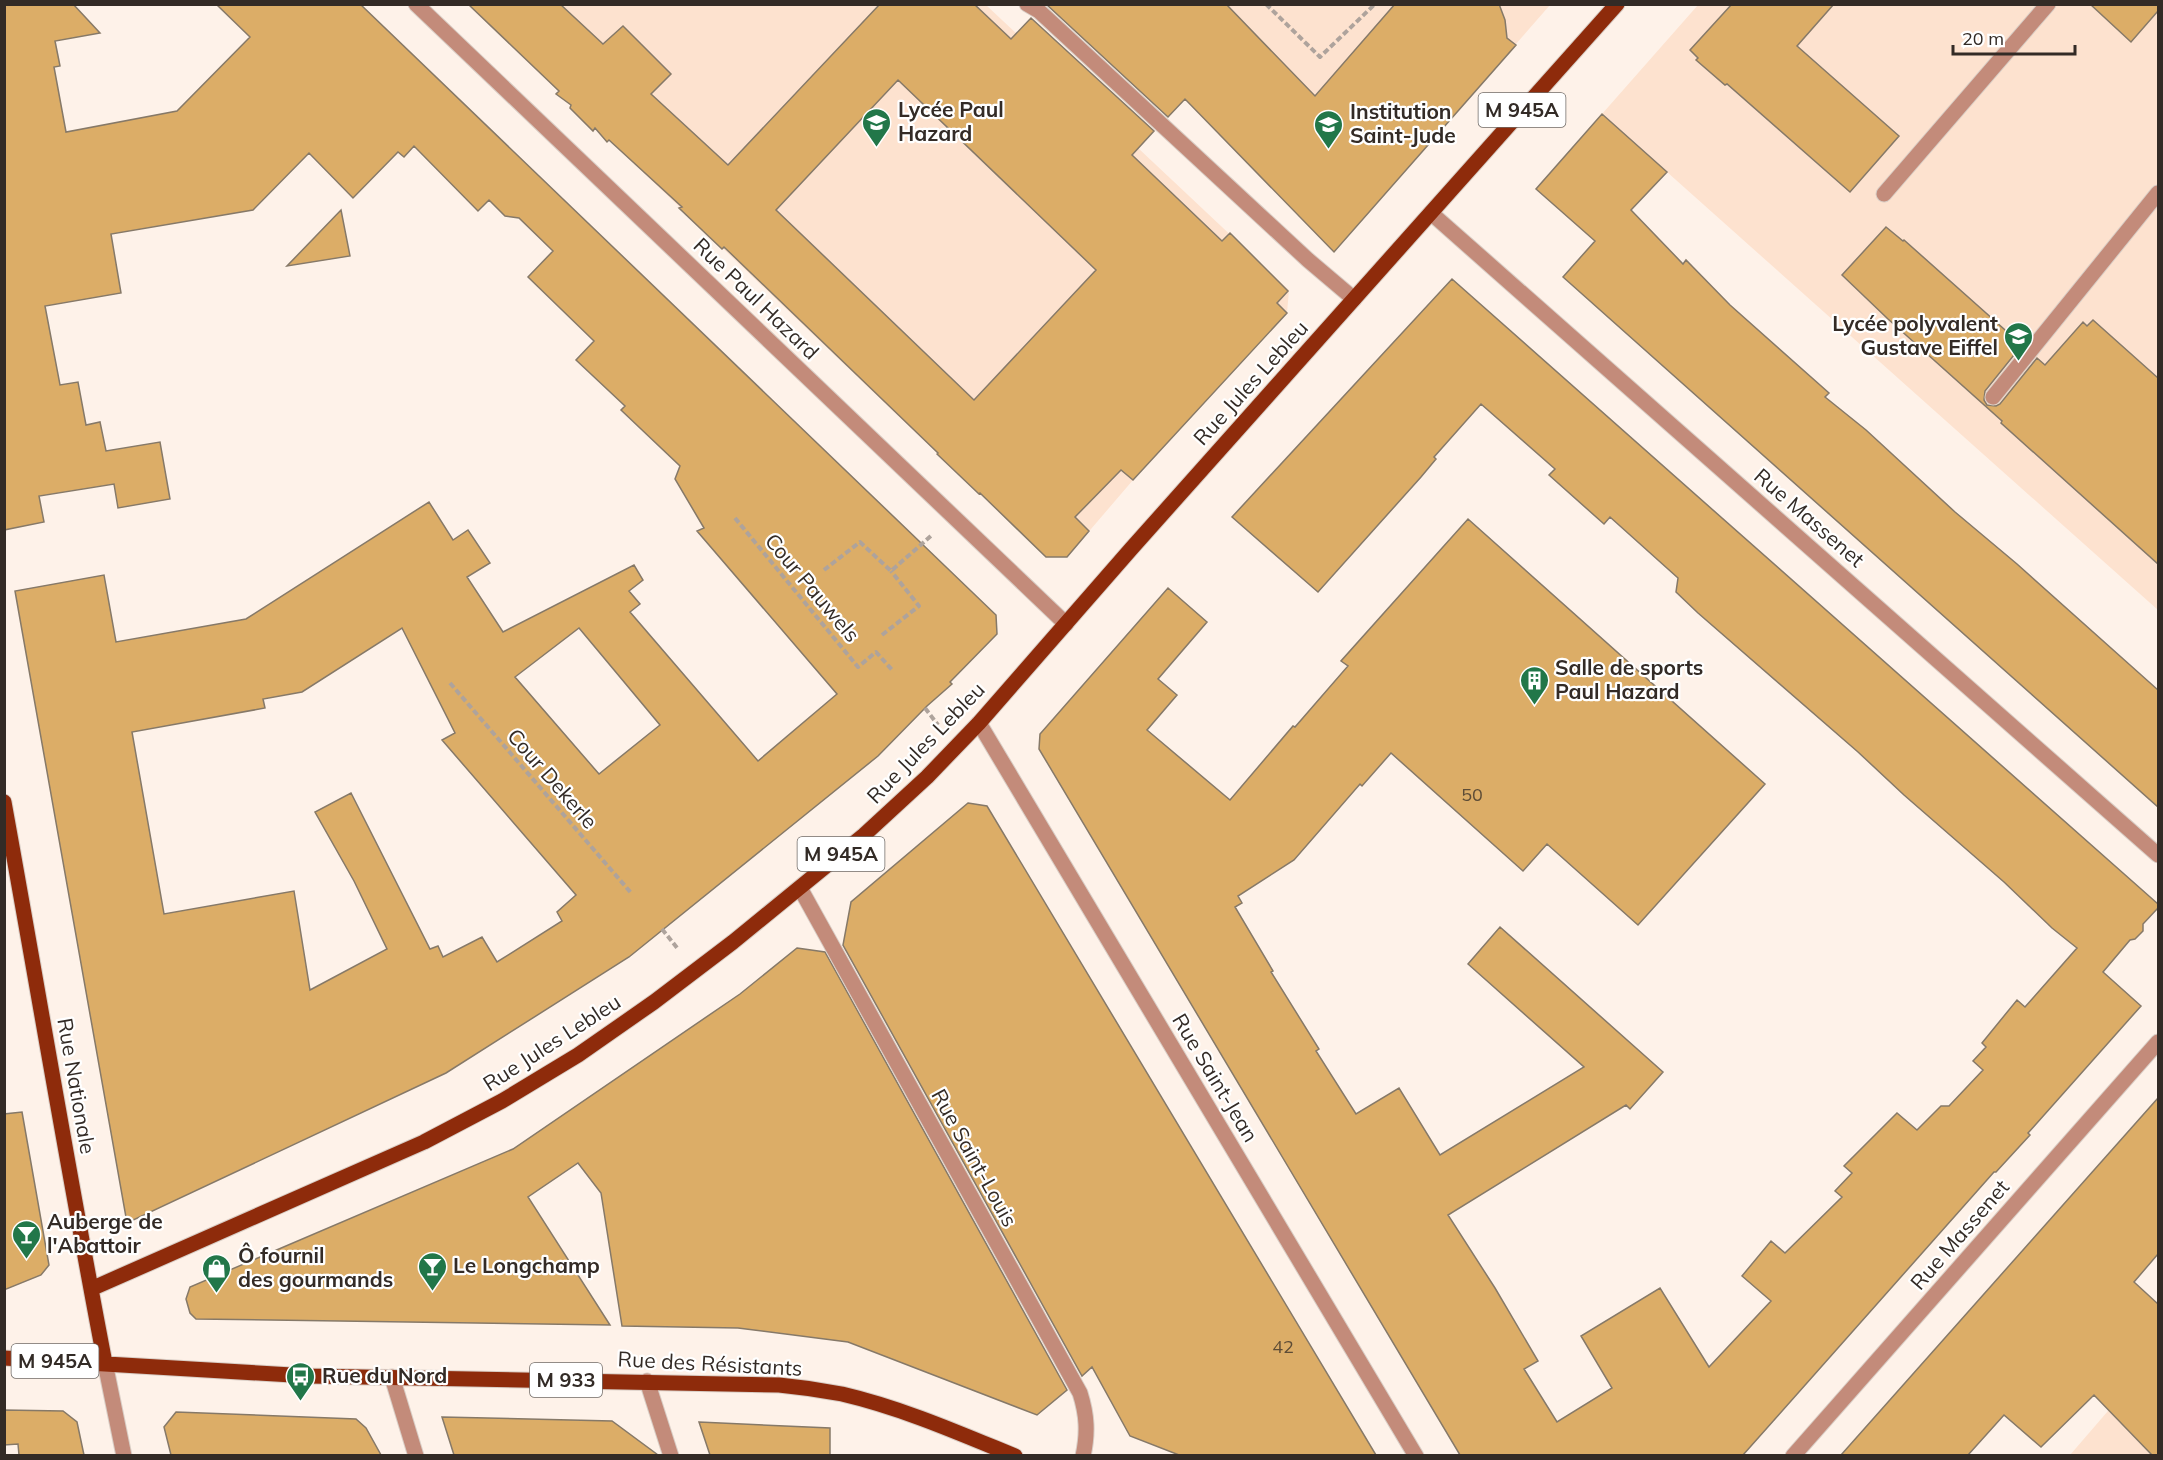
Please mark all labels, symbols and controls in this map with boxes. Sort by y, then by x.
scale bar [1953,18,2074,56]
text: 20 m [1962,27,2004,50]
road number: M 945A [1478,93,1565,127]
place label: Lycée Paul Hazard [898,96,1004,146]
place label: Institution Saint-Jude [1350,98,1456,148]
school or university icon: Lycée Paul Hazard [861,106,893,148]
school or university icon: Institution Saint-Jude [1313,108,1345,150]
street label: Rue Paul Hazard [689,232,825,365]
place label: Lycée polyvalent Gustave Eiffel [1832,310,1998,360]
street label: Rue Jules Lebleu [1187,315,1313,450]
school or university icon: Lycée polyvalent Gustave Eiffel [2003,320,2035,362]
street label: Rue Massenet [1749,462,1870,572]
street label: Cour Pauwels [760,528,866,647]
place label: Salle de sports Paul Hazard [1555,654,1703,704]
building icon: Salle de sports Paul Hazard [1518,664,1550,706]
street label: Rue Jules Lebleu [861,676,990,808]
street label: Cour Dekerle [502,723,603,834]
house number: 50 [1461,783,1483,806]
road number: M 945A [798,837,884,871]
street label: Rue Jules Lebleu [478,988,625,1096]
street label: Rue Saint-Jean [1167,1008,1264,1146]
street label: Rue Nationale [52,1016,102,1156]
street label: Rue Saint-Louis [926,1084,1023,1231]
street label: Rue Massenet [1904,1174,2014,1295]
place label: Auberge de l'Abattoir [47,1208,163,1258]
bar icon: Auberge de l'Abattoir [10,1218,42,1260]
place label: Ô fournil des gourmands [238,1242,393,1292]
bar icon: Le Longchamp [416,1250,448,1292]
shop icon: Ô fournil des gourmands [201,1252,233,1294]
place label: Le Longchamp [453,1252,600,1278]
house number: 42 [1272,1335,1294,1358]
road number: M 945A [11,1344,98,1378]
street label: Rue des Résistants [617,1345,803,1381]
bus stop icon: Rue du Nord [285,1360,317,1402]
place label: Rue du Nord [322,1362,447,1388]
road number: M 933 [530,1363,602,1397]

